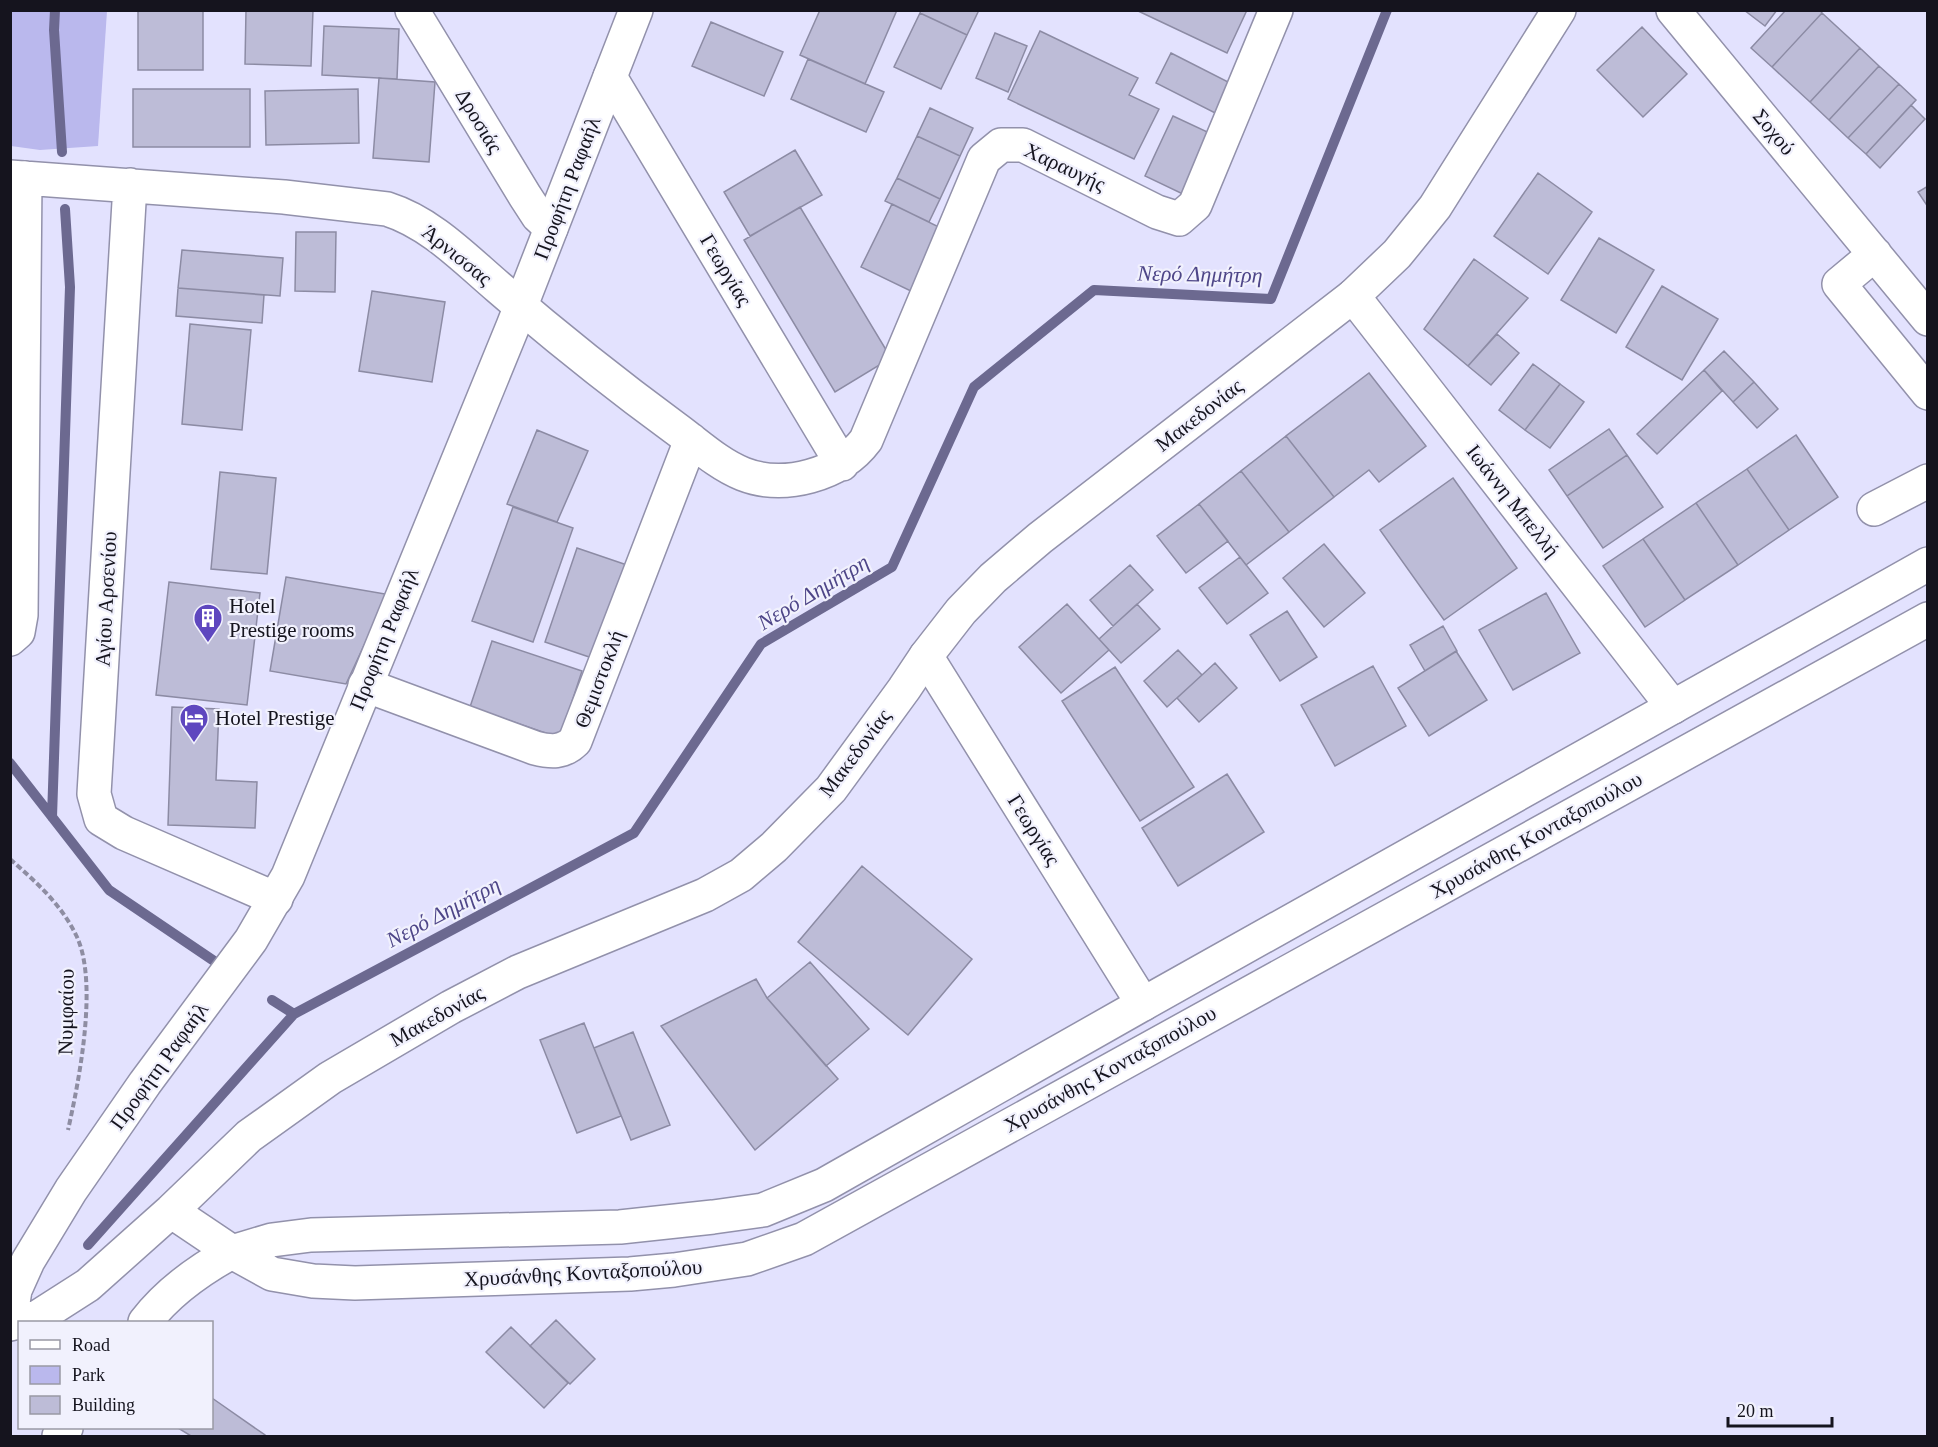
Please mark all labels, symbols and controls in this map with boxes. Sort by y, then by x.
street label: Δροσιάς [450,84,508,158]
street label: Σοχού [1748,104,1800,160]
street label: Προφήτη Ραφαήλ [529,113,606,263]
street label: Χαραυγής [1021,138,1110,196]
street label: Άρνισσας [417,220,497,291]
street label: Γεωργίας [695,230,757,311]
water label: Νερό Δημήτρη [1136,260,1263,288]
street label: Μακεδονίας [1151,373,1248,456]
street label: Ιωάννη Μπελλή [1462,440,1564,562]
street label: Αγίου Αρσενίου [90,531,122,667]
water label: Νερό Δημήτρη [752,549,873,635]
street label: Προφήτη Ραφαήλ [345,564,424,713]
place label: Hotel Prestige rooms [229,594,354,642]
building icon: Hotel Prestige rooms [192,602,224,644]
street label: Θεμιστοκλή [569,627,629,731]
hotel icon: Hotel Prestige [178,702,210,744]
street label: Μακεδονίας [814,704,896,802]
place label: Hotel Prestige [215,706,335,730]
street label: Χρυσάνθης Κονταξοπούλου [1426,767,1646,903]
street label: Γεωργίας [1003,790,1066,871]
water label: Νερό Δημήτρη [381,872,504,953]
street label: Νυμφαίου [53,969,79,1055]
street label: Μακεδονίας [386,980,489,1052]
street label: Προφήτη Ραφαήλ [105,997,214,1134]
street label: Χρυσάνθης Κονταξοπούλου [1000,1001,1220,1137]
street label: Χρυσάνθης Κονταξοπούλου [463,1255,703,1291]
legend [18,1321,213,1429]
text: Road [72,1335,110,1355]
text: Park [72,1365,105,1385]
scale bar [1728,1390,1832,1428]
text: Building [72,1395,135,1415]
text: 20 m [1737,1401,1774,1421]

